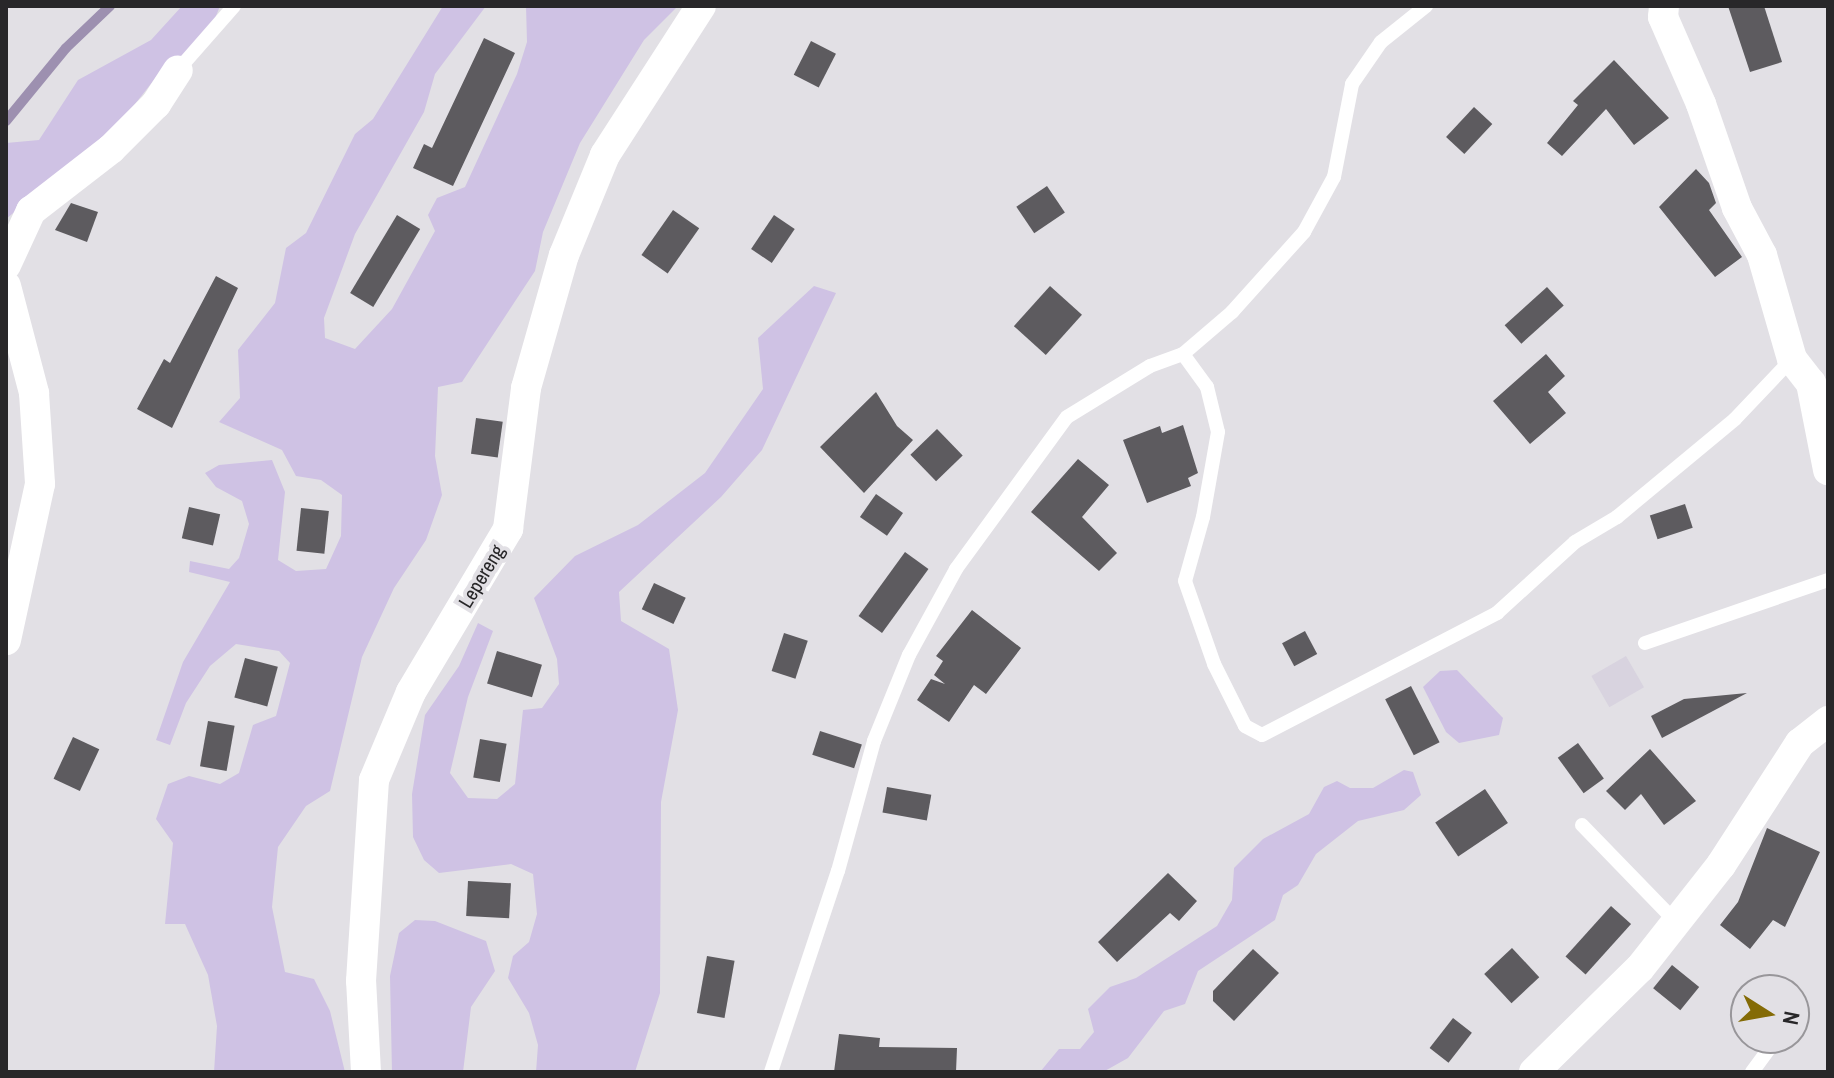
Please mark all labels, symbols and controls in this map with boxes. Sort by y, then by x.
street label: Lepereng [453,540,509,612]
north arrow [1730,974,1810,1054]
text: N [1776,1009,1808,1027]

